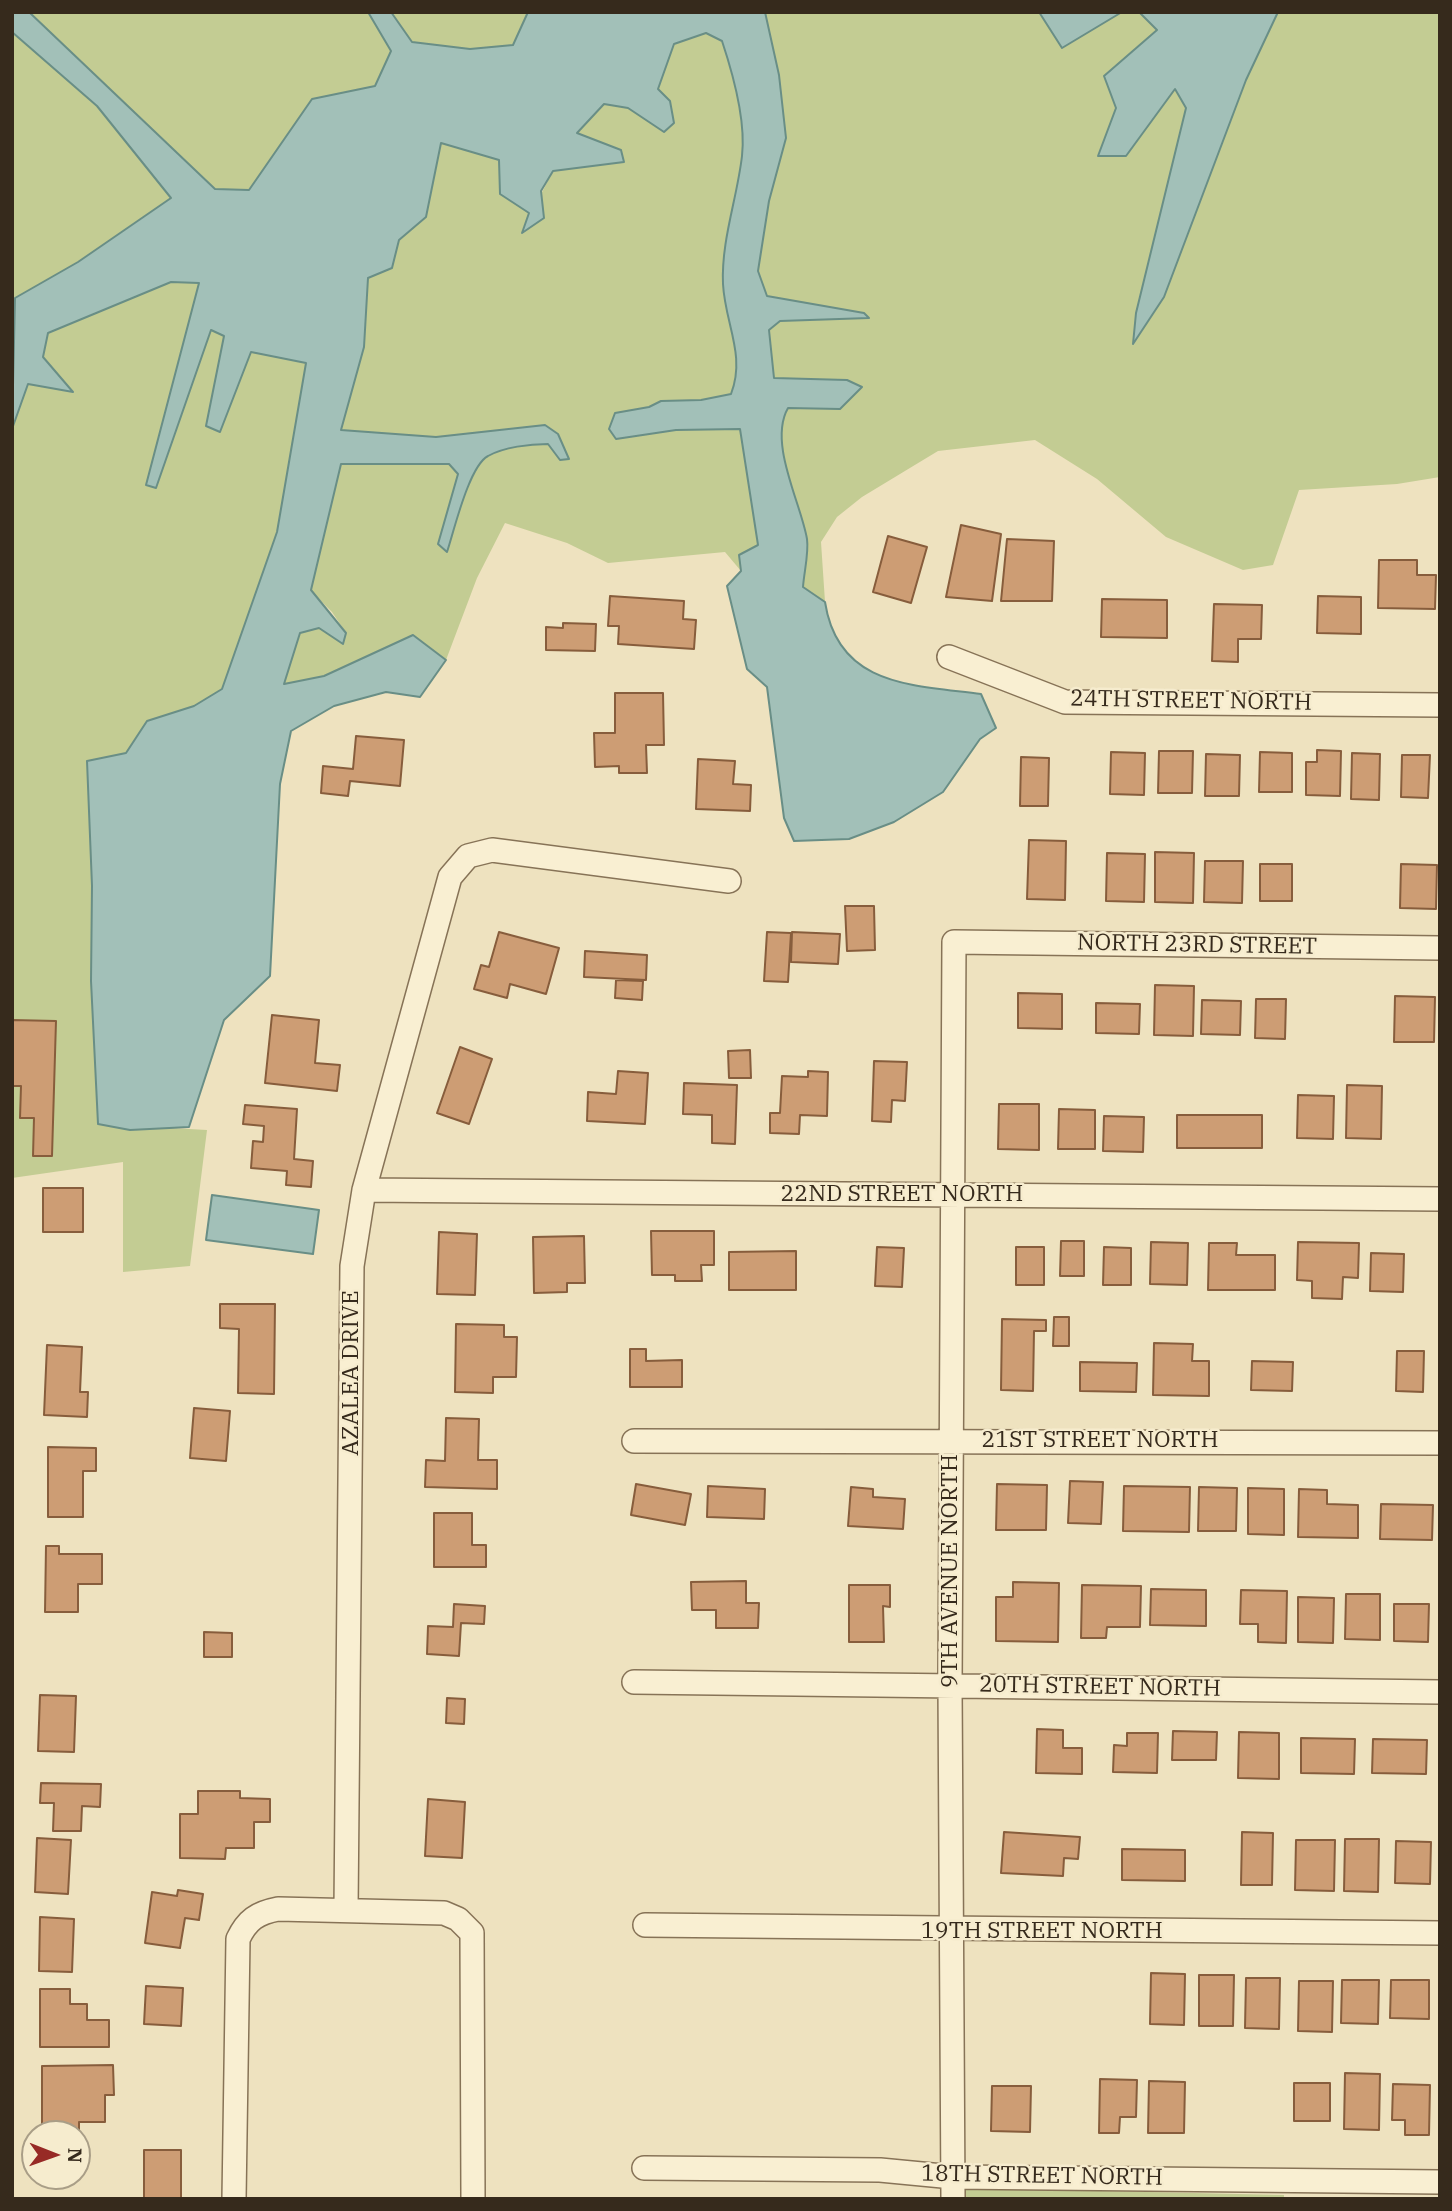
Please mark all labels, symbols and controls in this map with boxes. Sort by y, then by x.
street label: 24TH STREET NORTH [1070,685,1312,717]
street label: NORTH 23RD STREET [1077,929,1317,961]
street label: 22ND STREET NORTH [781,1180,1023,1208]
street label: AZALEA DRIVE [337,1290,365,1456]
street label: 21ST STREET NORTH [981,1426,1219,1454]
street label: 9TH AVENUE NORTH [936,1454,964,1688]
street label: 20TH STREET NORTH [979,1671,1221,1703]
street label: 19TH STREET NORTH [921,1917,1163,1945]
north arrow [21,2120,91,2190]
text: N [63,2148,87,2163]
street label: 18TH STREET NORTH [921,2160,1163,2192]

